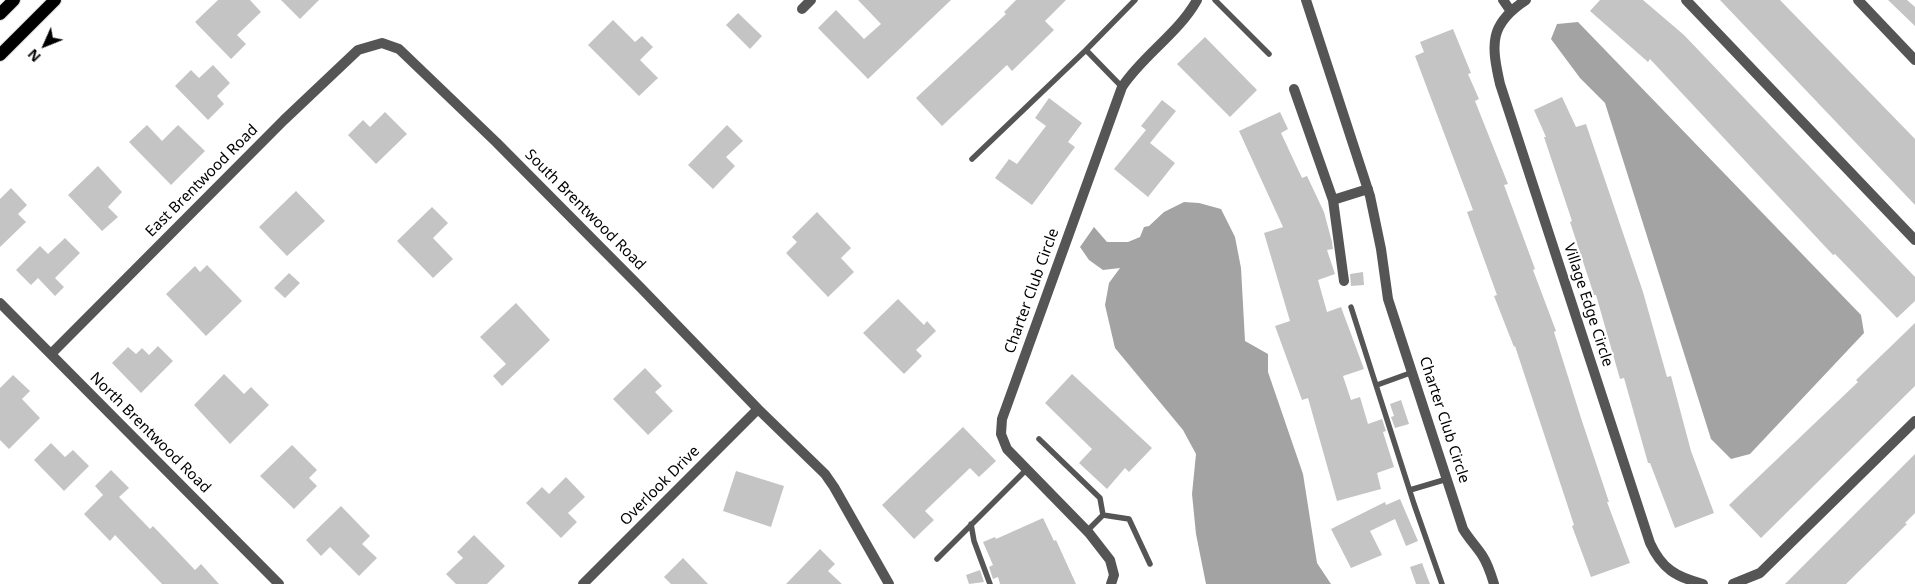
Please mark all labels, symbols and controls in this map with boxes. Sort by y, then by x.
north arrow [20,20,70,70]
text: N [23,45,45,66]
street label: East Brentwood Road [142,121,262,241]
street label: South Brentwood Road [521,146,649,274]
street label: Charter Club Circle [1001,226,1063,356]
street label: Village Edge Circle [1560,241,1616,369]
street label: Charter Club Circle [1415,355,1473,485]
street label: North Brentwood Road [86,369,214,497]
street label: Overlook Drive [617,443,703,529]

